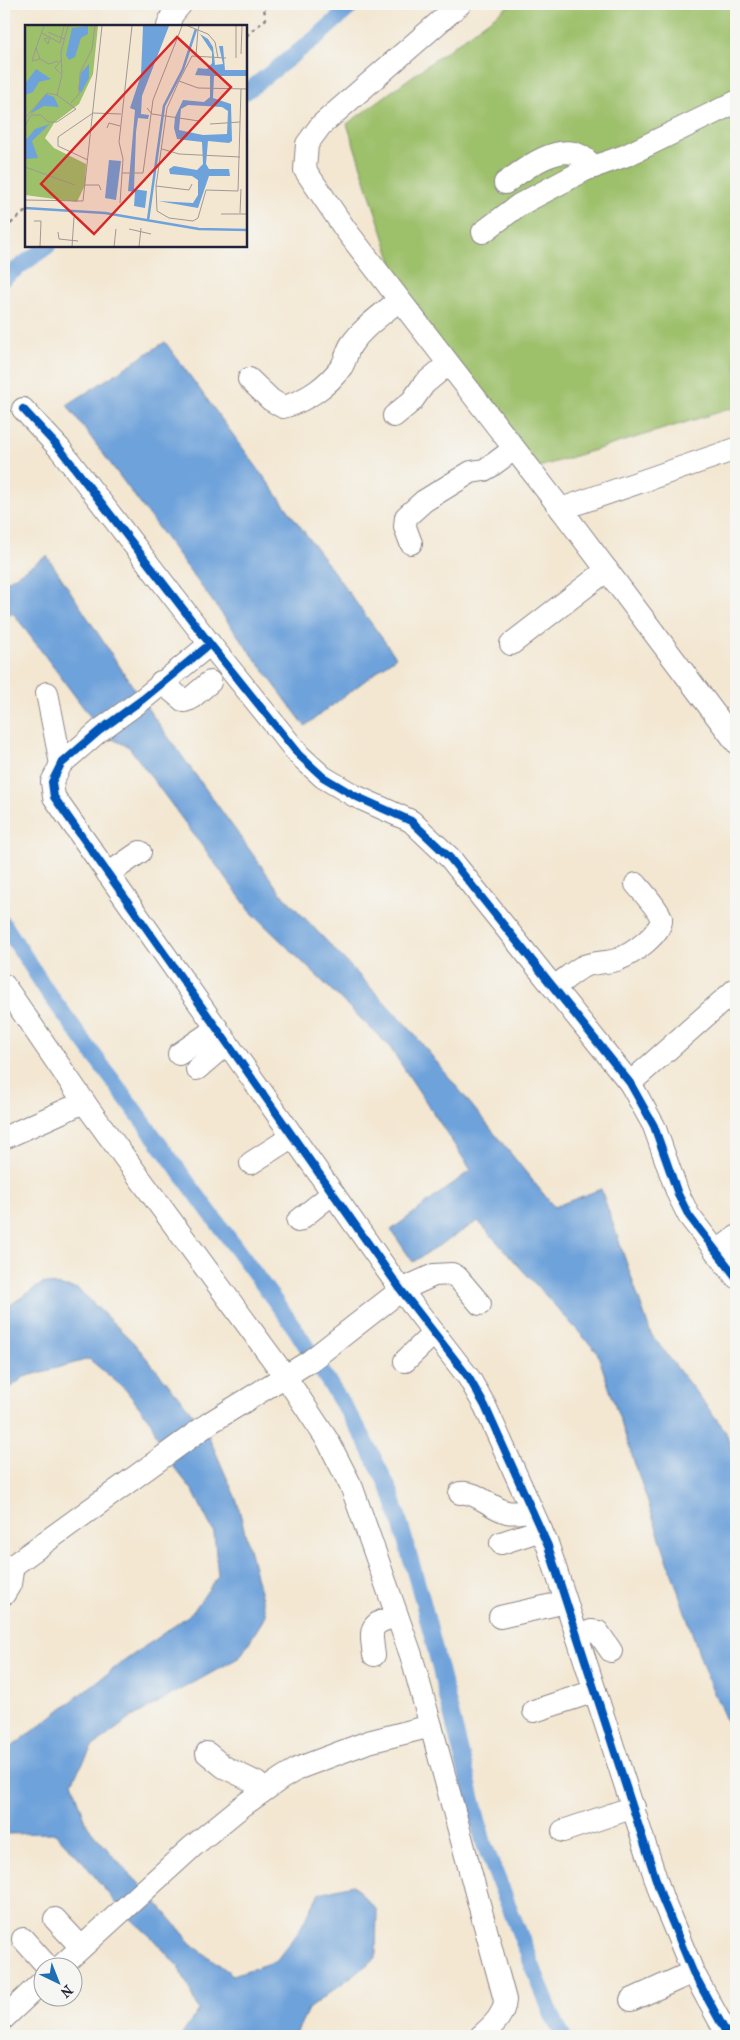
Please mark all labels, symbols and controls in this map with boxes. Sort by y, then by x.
inset map [25,25,248,248]
north arrow [32,1958,82,2008]
text: N [57,1981,76,2001]

